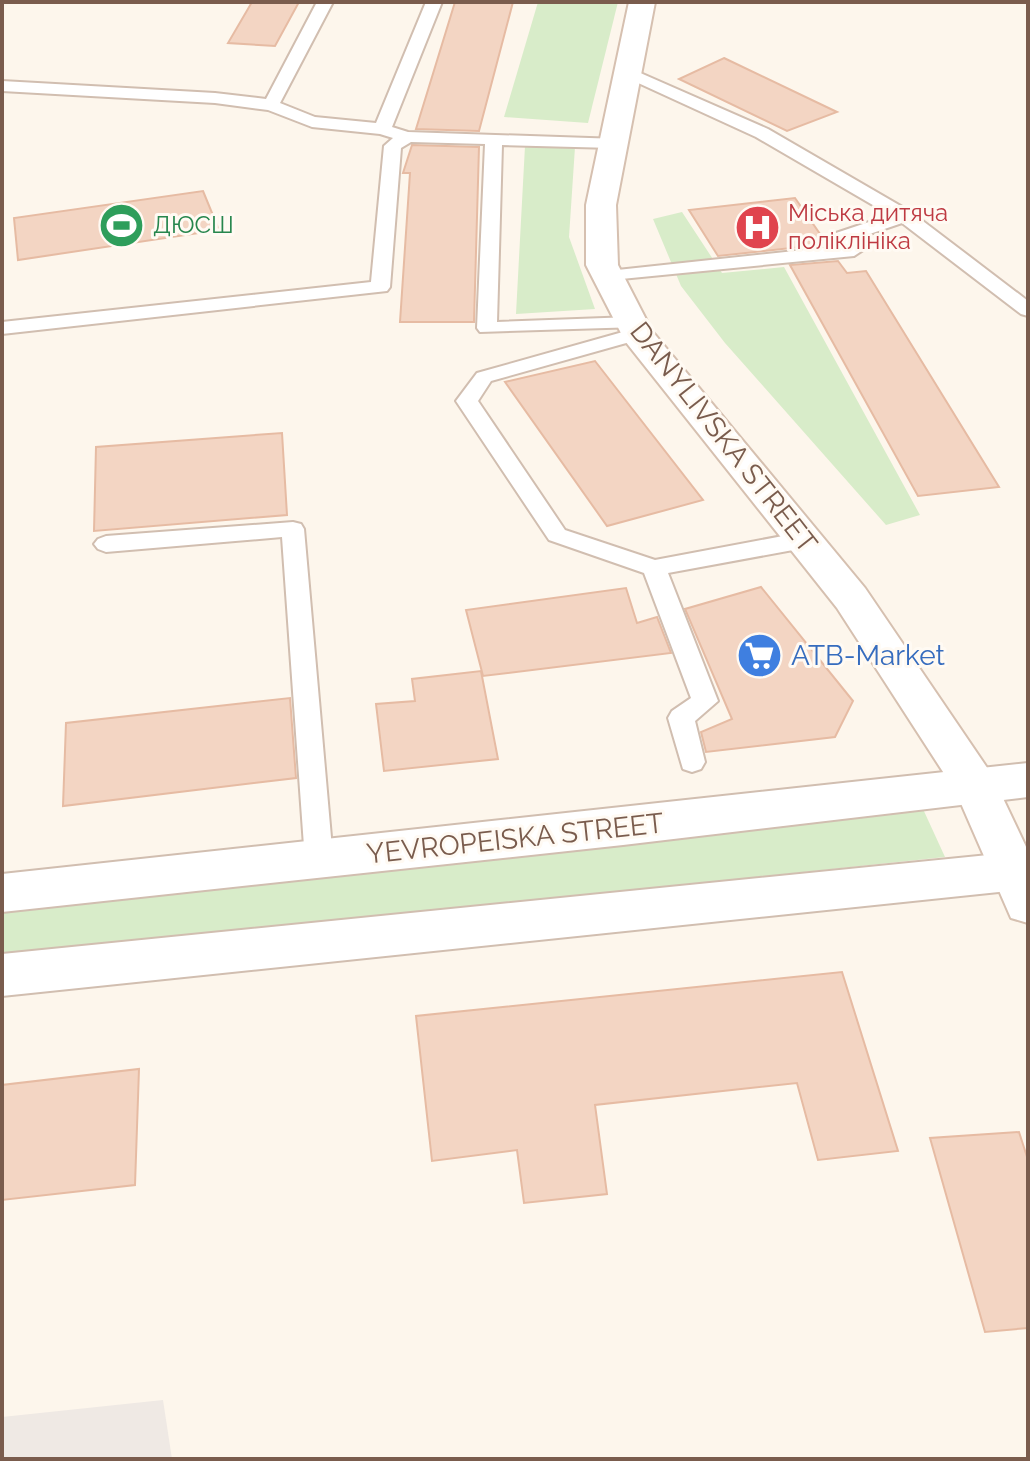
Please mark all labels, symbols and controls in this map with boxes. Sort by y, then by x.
place label: Міська дитяча поліклініка [788,198,948,255]
sports icon: ДЮСШ [98,201,146,249]
hospital icon: Міська дитяча поліклініка [733,203,781,251]
place label: ДЮСШ [153,210,234,239]
street label: DANYLIVSKA STREET [623,315,824,559]
supermarket icon: ATB-Market [736,631,784,679]
place label: ATB-Market [791,639,945,672]
street label: YEVROPEISKA STREET [365,806,665,871]

